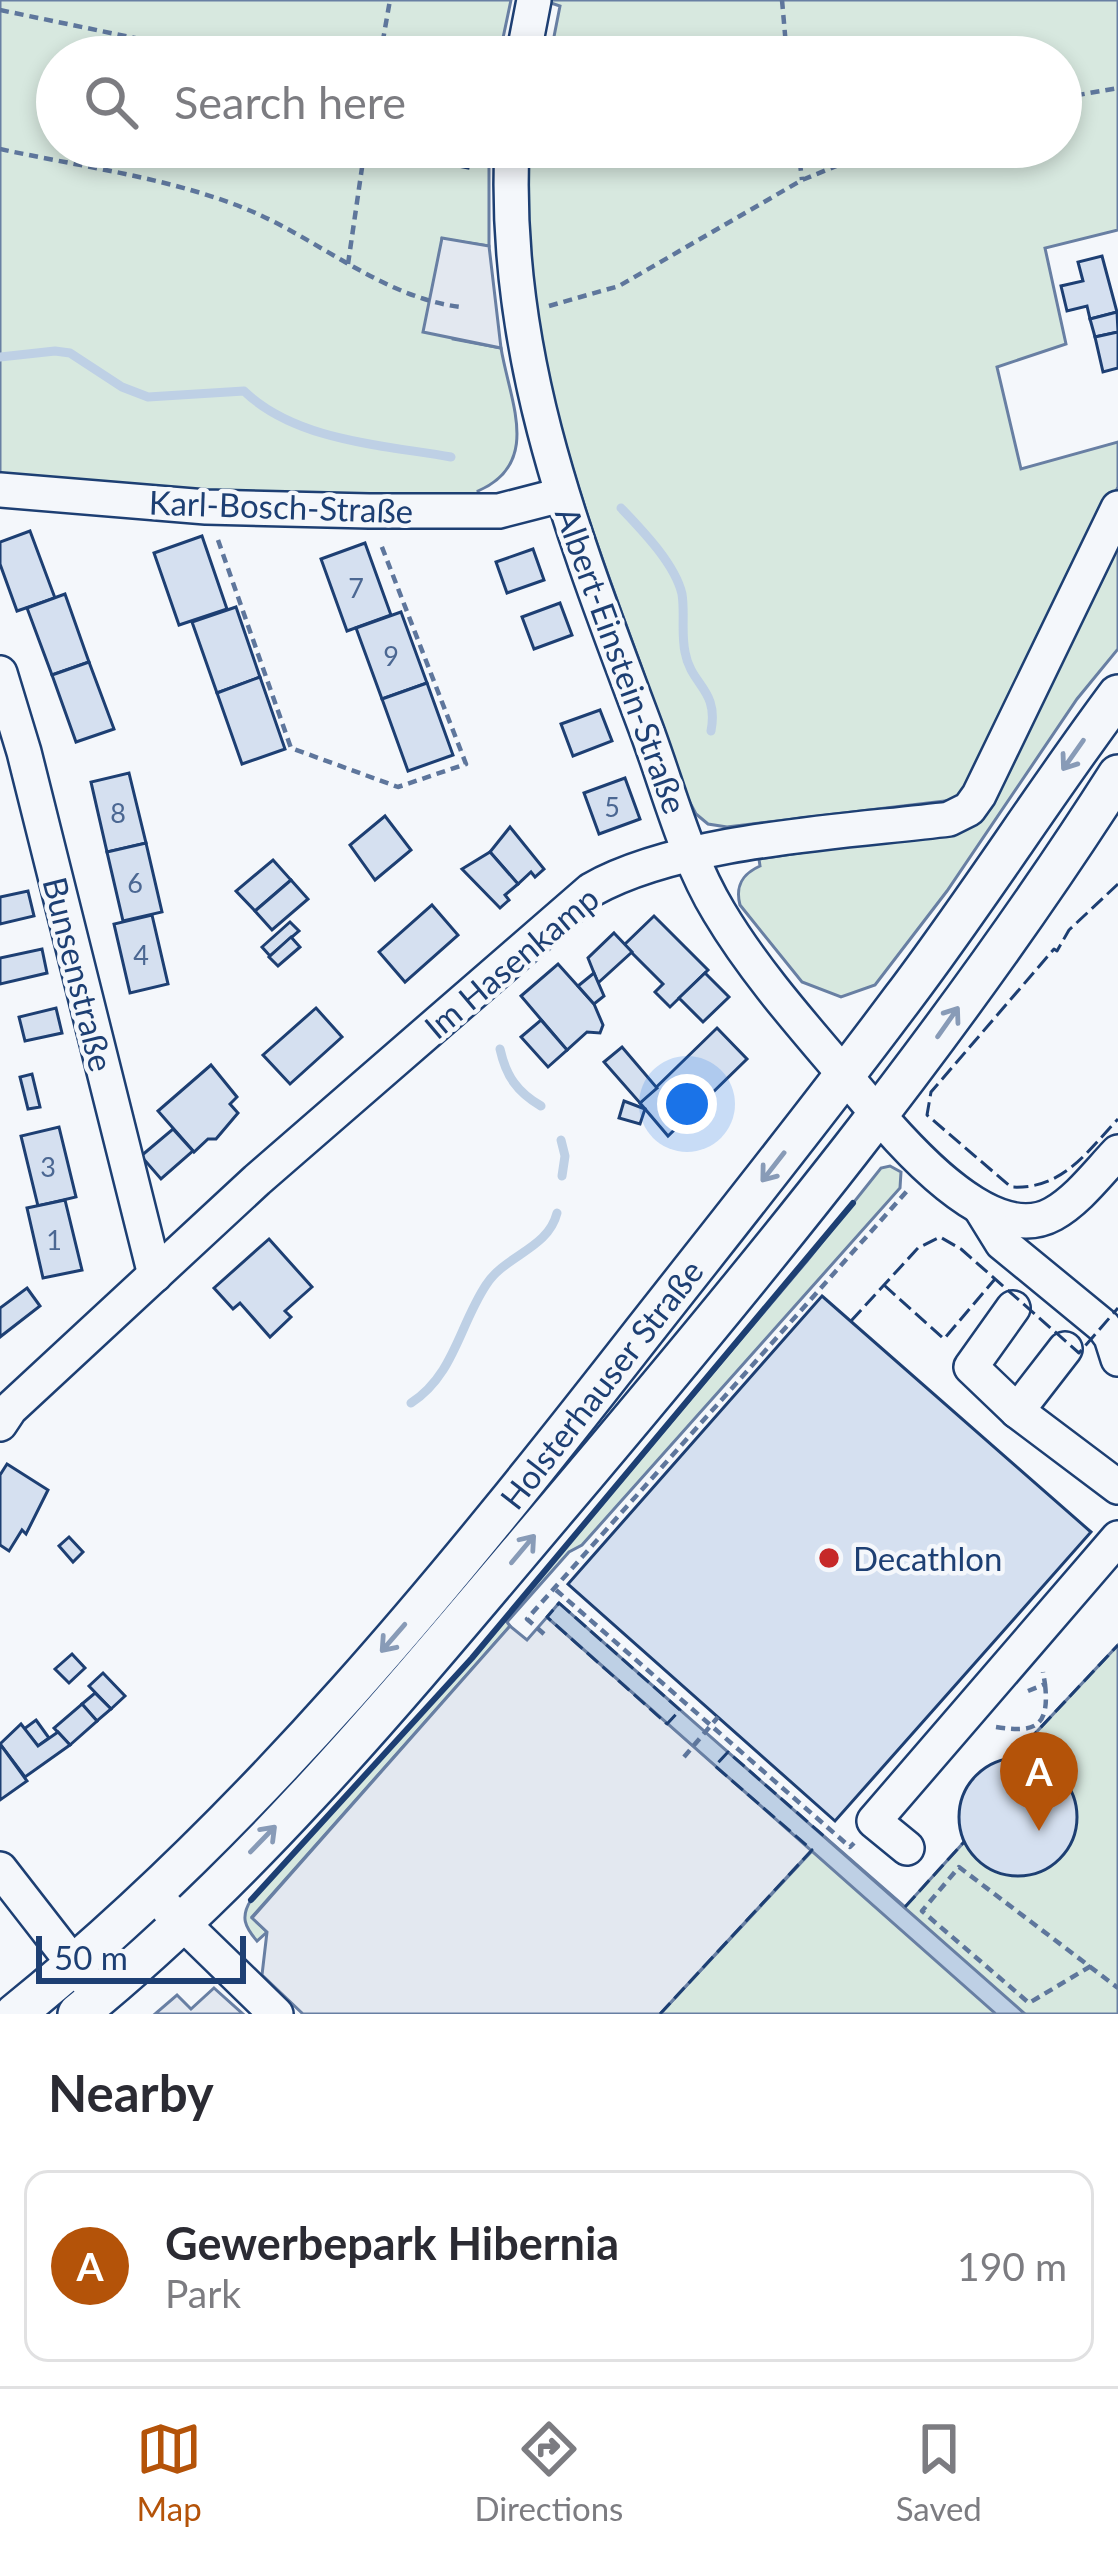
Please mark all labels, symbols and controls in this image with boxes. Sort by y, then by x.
search box [36,36,1082,168]
icon: search [78,69,144,135]
text: Search here [174,75,406,129]
street label: Karl-Bosch-Straße [148,481,414,531]
street label: Albert-Einstein-Straße [548,501,696,819]
house number: 7 [348,571,364,604]
house number: 9 [383,639,399,672]
one-way arrow [1061,738,1086,771]
house number: 5 [604,790,620,823]
house number: 8 [110,796,126,829]
house number: 6 [127,866,143,899]
street label: Bunsenstraße [36,873,122,1075]
street label: Im Hasenkamp [416,878,606,1046]
house number: 4 [133,938,149,971]
one-way arrow [935,1006,961,1039]
your location [657,1074,717,1134]
house number: 3 [40,1150,56,1183]
one-way arrow [760,1150,787,1182]
house number: 1 [46,1223,62,1256]
street label: Holsterhauser Straße [491,1251,711,1517]
one-way arrow [508,1534,536,1565]
place label: Decathlon [853,1538,1002,1578]
marker: Decathlon [816,1545,842,1571]
one-way arrow [380,1622,407,1652]
pin: A [1000,1732,1078,1831]
one-way arrow [248,1825,276,1855]
scale bar [36,1930,246,1983]
text: 50 m [54,1937,128,1977]
text: Nearby [48,2062,214,2123]
text: Gewerbepark Hibernia [165,2216,619,2270]
text: A [76,2243,104,2289]
text: 190 m [957,2243,1067,2289]
text: Park [165,2270,241,2316]
tab: Map [136,2416,202,2528]
tab: Directions [474,2416,623,2528]
tab: Saved [896,2416,982,2528]

